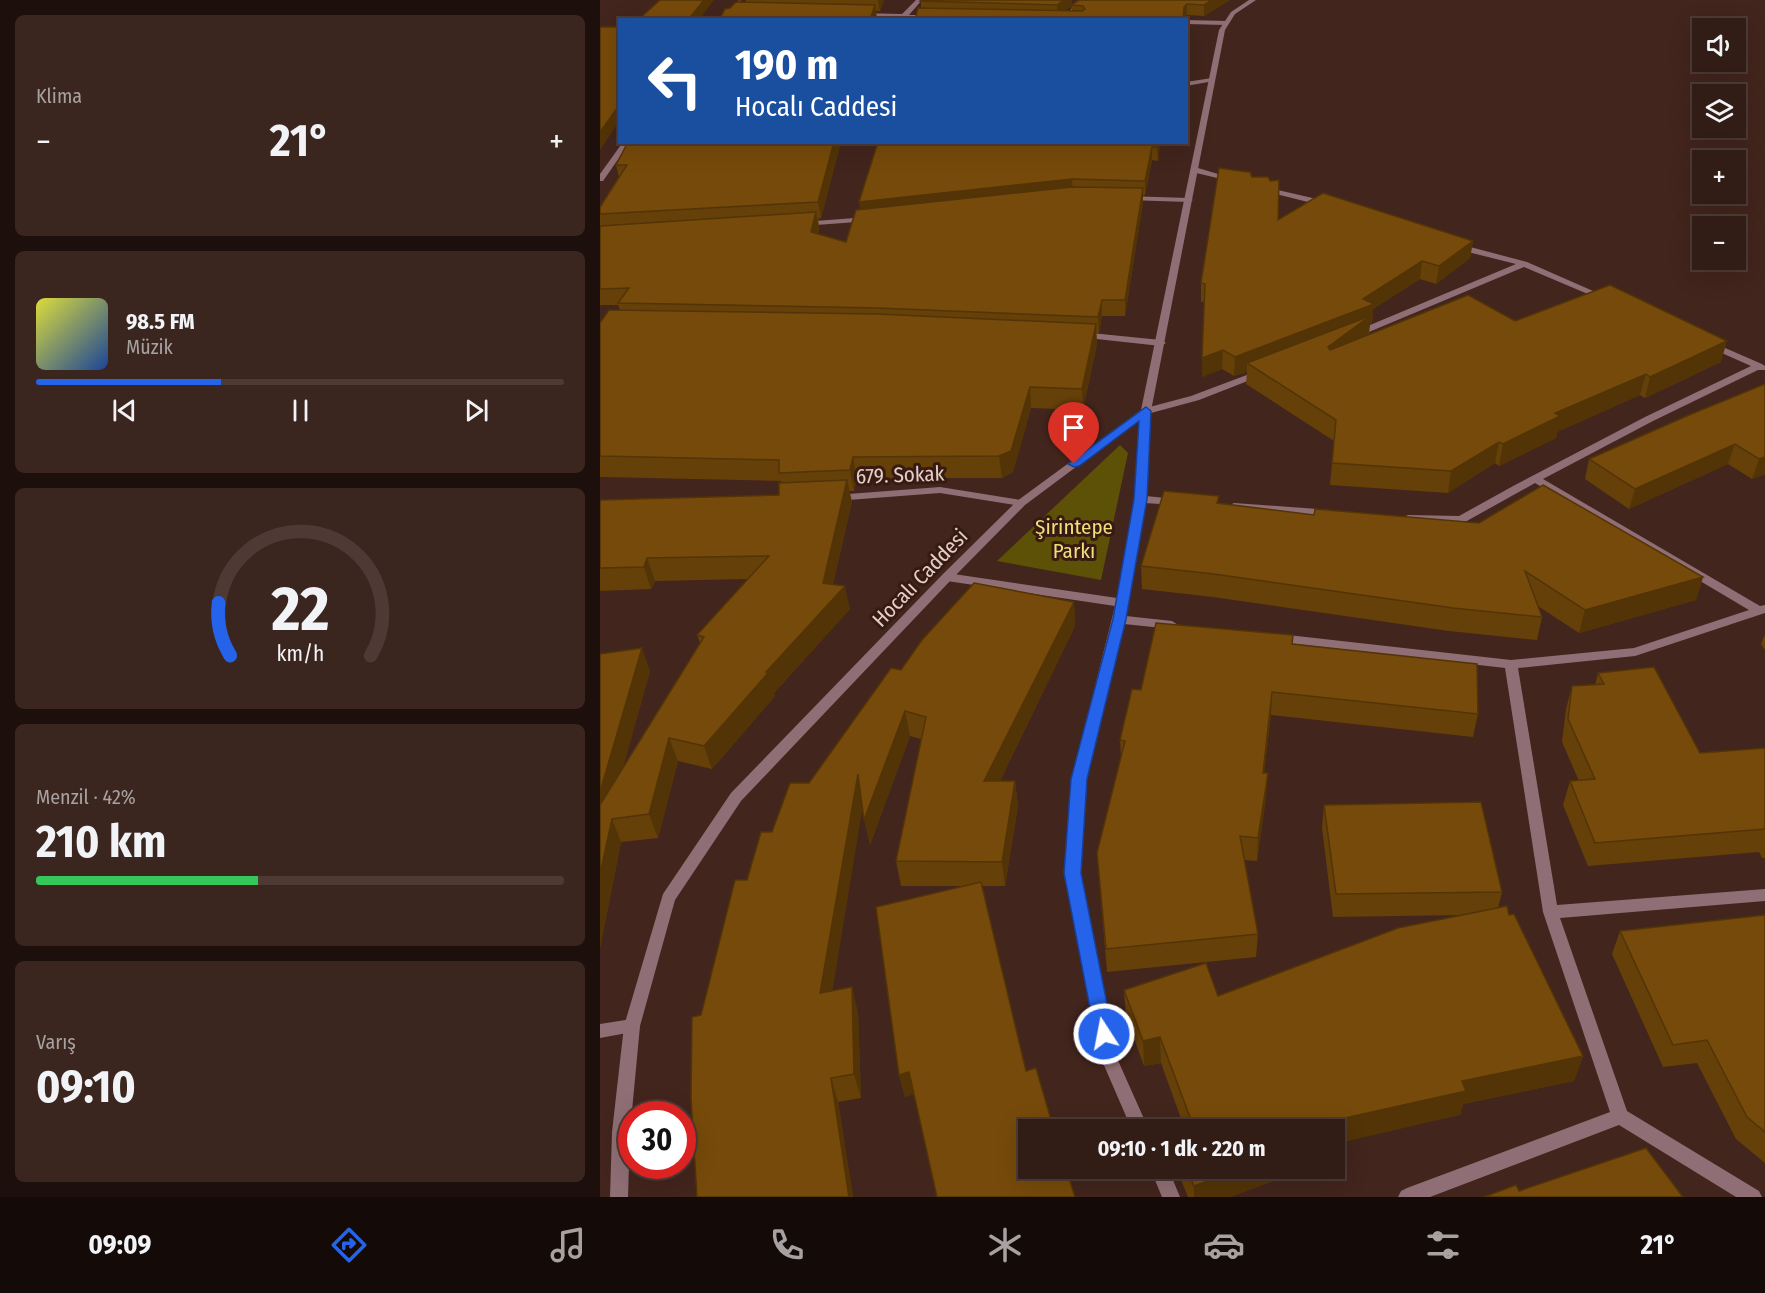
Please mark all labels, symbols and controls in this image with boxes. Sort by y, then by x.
map controls [1692,18,1746,270]
button: sound [1692,18,1746,72]
text: 190 m [735,40,838,90]
icon: left [636,42,714,120]
text: Klima [36,84,82,108]
button: layers [1692,84,1746,138]
text: Hocalı Caddesi [735,91,897,123]
text: 21° [270,114,330,168]
text: − [36,122,51,162]
text: + [549,122,564,162]
button: + [1692,150,1746,204]
button: − [1692,216,1746,270]
text: 98.5 FM [126,308,195,335]
text: Müzik [126,335,173,359]
icon: previous [108,394,141,427]
icon: pause [284,394,317,427]
icon: next [460,394,493,427]
pin [1048,402,1099,464]
icon: arrive [1057,411,1090,444]
street label: 679. Sokak [855,460,945,490]
park label: Şirintepe Parkı [1035,514,1113,564]
street label: Hocalı Caddesi [867,524,973,632]
text: 22 [270,572,329,647]
text: km/h [276,641,324,667]
text: Menzil · 42% [36,785,136,809]
text: 210 km [36,815,166,869]
position arrow [1072,1002,1136,1066]
text: Varış [36,1030,76,1054]
text: 09:10 [36,1060,136,1114]
speed limit sign: 30 [618,1101,696,1179]
text: 09:10 · 1 dk · 220 m [1097,1135,1266,1162]
icon: directions [328,1224,370,1266]
icon: music [547,1224,589,1266]
icon: phone [766,1224,808,1266]
icon: climate [984,1224,1026,1266]
icon: car [1203,1224,1245,1266]
icon: filters [1422,1224,1464,1266]
text: 09:09 [88,1229,152,1261]
text: 21° [1640,1229,1677,1261]

